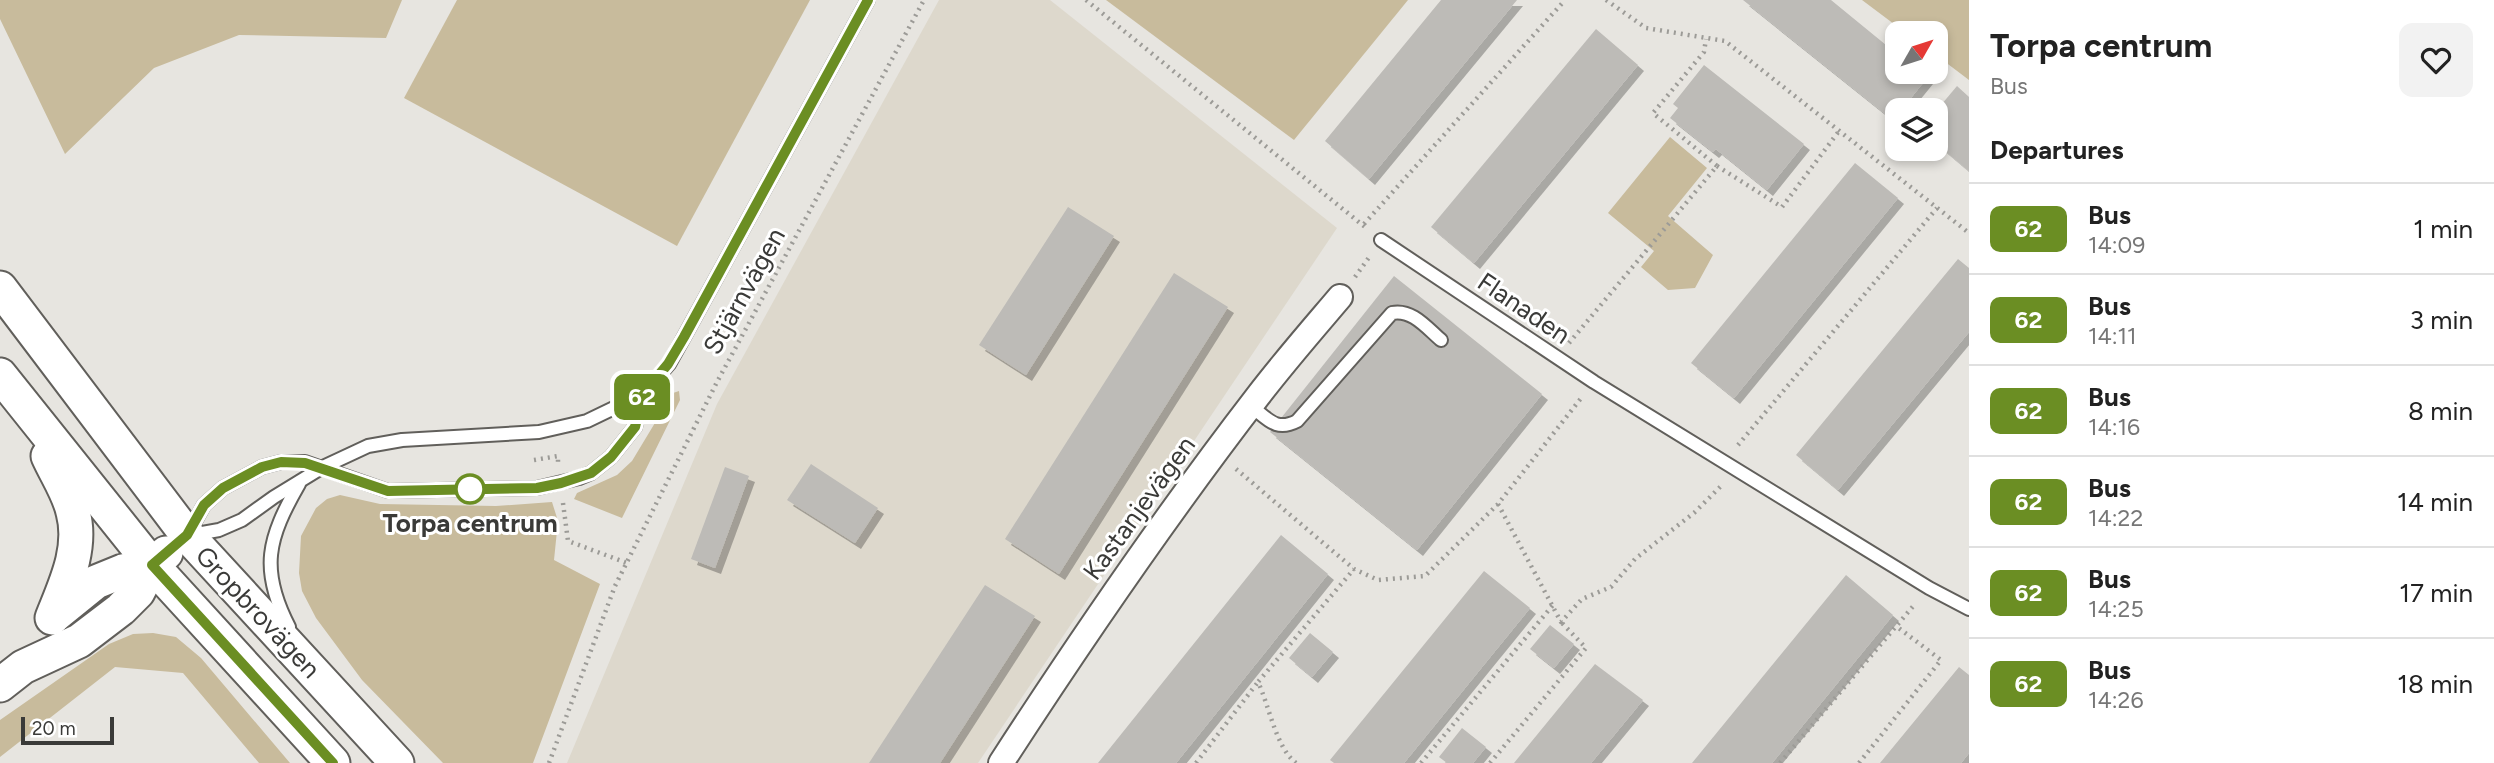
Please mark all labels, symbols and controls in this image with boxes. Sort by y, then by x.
north arrow [1885,21,1948,84]
map controls [1885,21,1948,161]
button: heart [2399,23,2473,97]
text: Torpa centrum [1990,26,2212,65]
text: Bus [1990,72,2028,100]
button: layers [1885,98,1948,161]
text: Departures [1990,134,2124,166]
text: Bus [2088,199,2131,231]
text: 1 min [2413,213,2473,245]
text: 62 [2015,214,2042,243]
street label: Stjärnvägen [696,222,792,360]
text: 14:09 [2088,231,2145,259]
street label: Flanaden [1472,265,1576,351]
text: Bus [2088,290,2131,322]
text: 3 min [2410,304,2473,336]
text: 62 [2015,305,2042,334]
text: 14:11 [2088,322,2137,350]
line badge: 62 [610,374,674,420]
text: Bus [2088,381,2131,413]
text: 62 [628,382,656,411]
text: 8 min [2408,395,2473,427]
text: 62 [2015,396,2042,425]
text: 14:16 [2088,413,2140,441]
street label: Kastanjevägen [1076,430,1202,586]
text: Bus [2088,472,2131,504]
marker: Torpa centrum [455,474,485,504]
text: 14 min [2397,486,2473,518]
text: 62 [2015,487,2042,516]
text: 14:22 [2088,504,2143,532]
place label: Torpa centrum [382,507,558,539]
street label: Gropbrovägen [189,539,327,685]
text: Bus [2088,563,2131,595]
text: 17 min [2399,577,2473,609]
text: 62 [2015,578,2042,607]
text: 14:25 [2088,595,2144,623]
text: Bus [2088,654,2131,686]
text: 18 min [2397,668,2473,700]
text: 62 [2015,669,2042,698]
text: 14:26 [2088,686,2143,714]
scale bar [21,714,114,746]
text: 20 m [32,717,76,740]

